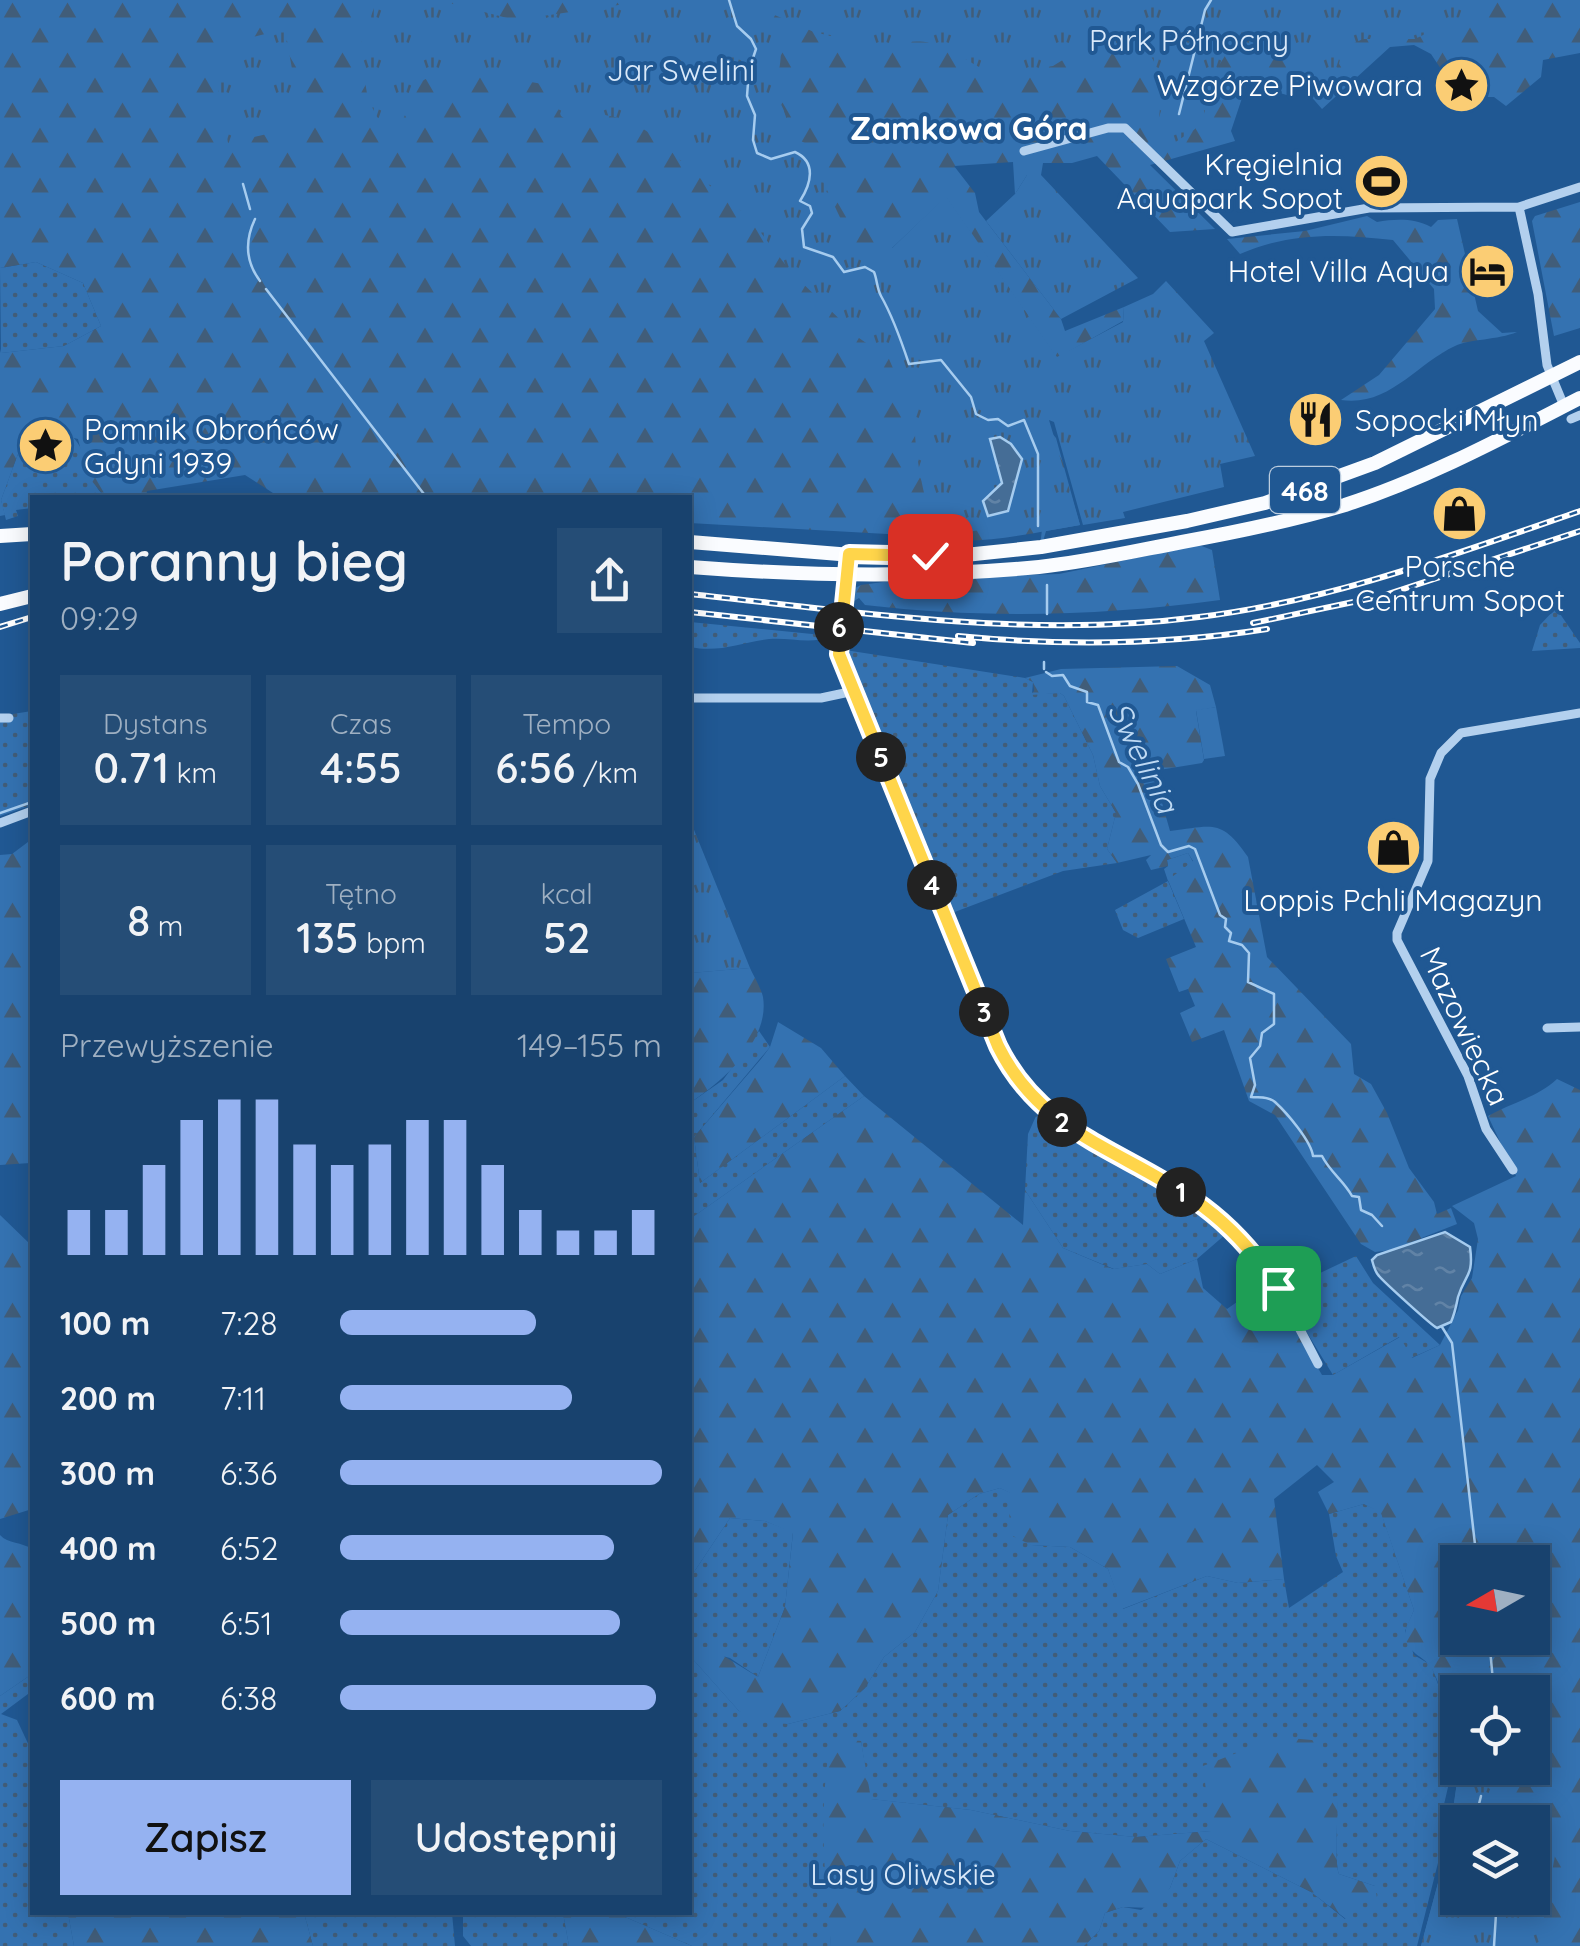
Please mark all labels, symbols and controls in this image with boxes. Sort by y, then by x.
park label: Park Północny [1089,21,1289,59]
park label: Jar Swelini [607,51,755,89]
place icon: Wzgórze Piwowara [1432,55,1492,115]
place label: Wzgórze Piwowara [1157,66,1423,104]
district label: Zamkowa Góra [850,108,1088,148]
place label: Kręgielnia Aquapark Sopot [1117,145,1343,217]
sports icon: Kręgielnia Aquapark Sopot [1352,151,1412,211]
hotel icon: Hotel Villa Aqua [1458,241,1518,301]
place label: Hotel Villa Aqua [1228,252,1449,290]
restaurant icon: Sopocki Młyn [1286,390,1346,450]
place label: Sopocki Młyn [1355,401,1539,439]
place label: Pomnik Obrońców Gdyni 1939 [84,410,339,482]
place icon: Pomnik Obrońców Gdyni 1939 [15,416,75,476]
road number: 468 [1270,467,1340,513]
shop icon: Porsche Centrum Sopot [1430,483,1490,543]
pin [888,514,973,599]
text: Poranny bieg [60,526,408,595]
button: share [557,528,662,633]
icon: check [903,529,958,584]
place label: Porsche Centrum Sopot [1355,547,1565,619]
text: 09:29 [60,598,138,638]
pin: 6 [814,602,864,652]
text: 6 [831,609,847,644]
water label: Swelinia [1100,695,1189,821]
text: Dystans [103,706,208,741]
text: Czas [330,706,392,741]
text: Tempo [522,706,611,741]
pin: 5 [856,732,906,782]
text: 5 [873,739,889,774]
text: 0.71 [94,741,169,794]
text: 4:55 [320,741,402,794]
text: 6:56 [495,741,575,794]
text: km [169,755,217,790]
text: /km [575,755,638,790]
shop icon: Loppis Pchli Magazyn [1363,818,1423,878]
pin: 4 [907,860,957,910]
text: 4 [924,867,940,902]
text: Tętno [325,876,397,911]
text: kcal [541,876,593,911]
place label: Loppis Pchli Magazyn [1243,881,1543,919]
text: 8 [127,894,150,947]
text: m [150,908,183,943]
text: 135 [296,911,359,964]
text: 52 [543,911,590,964]
text: bpm [359,925,426,960]
street label: Mazowiecka [1412,941,1518,1111]
pin: 3 [959,987,1009,1037]
text: 3 [976,994,992,1029]
text: Przewyższenie [60,1025,274,1065]
text: 149–155 m [517,1025,662,1065]
pin: 2 [1037,1097,1087,1147]
text: 2 [1054,1104,1070,1139]
pin: 1 [1156,1167,1206,1217]
text: 1 [1176,1174,1186,1209]
pin [1236,1246,1321,1331]
icon: arrive [1251,1261,1306,1316]
text: 100 m [60,1303,150,1343]
text: 7:28 [220,1303,277,1343]
text: 200 m [60,1378,156,1418]
text: 7:11 [220,1378,266,1418]
text: 300 m [60,1453,155,1493]
text: 6:36 [220,1453,277,1493]
text: 400 m [60,1528,157,1568]
text: 6:52 [220,1528,278,1568]
north arrow [1440,1545,1550,1655]
map controls [1440,1545,1550,1915]
text: 500 m [60,1603,156,1643]
text: 6:51 [220,1603,272,1643]
button: locate [1440,1675,1550,1785]
text: 600 m [60,1678,155,1718]
text: 6:38 [220,1678,277,1718]
button: Zapisz [60,1780,351,1895]
button: Udostępnij [371,1780,662,1895]
button: layers [1440,1805,1550,1915]
park label: Lasy Oliwskie [810,1855,996,1893]

